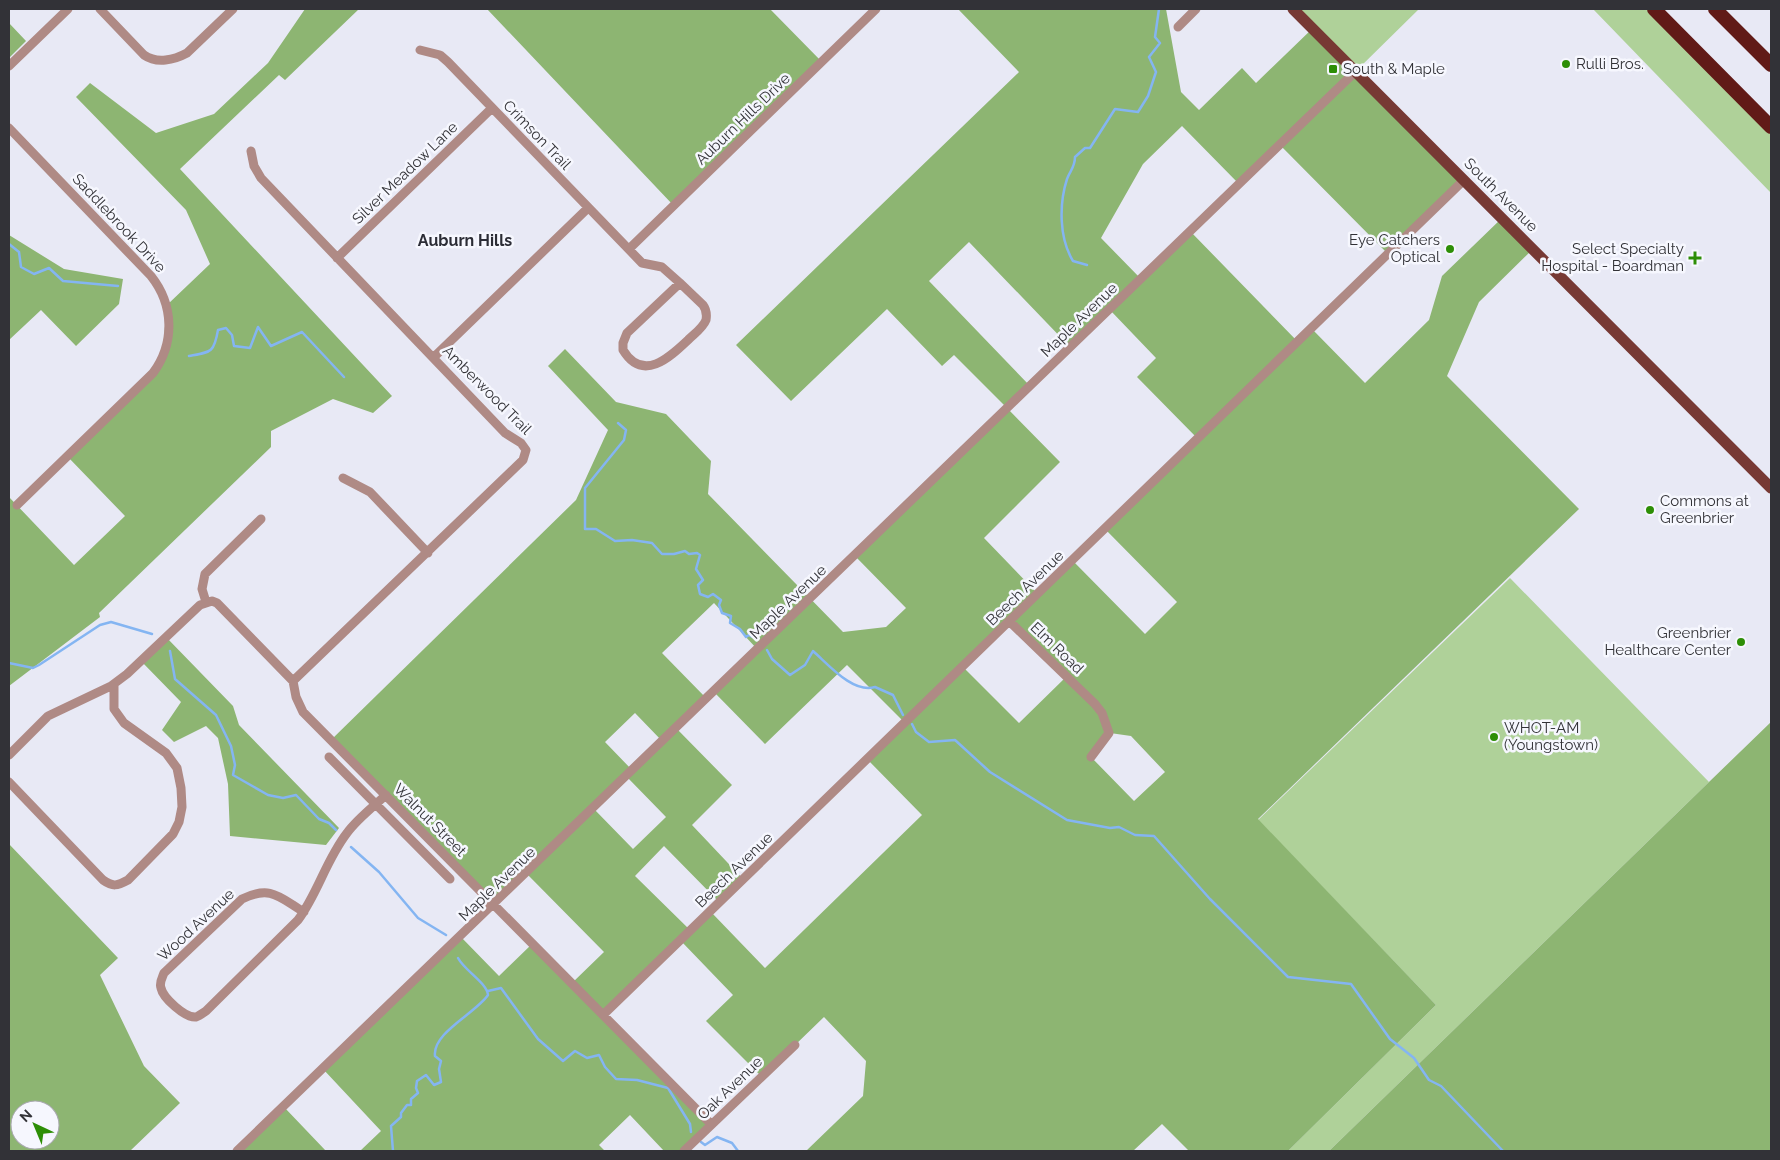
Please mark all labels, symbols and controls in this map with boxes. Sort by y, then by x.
place label: Rulli Bros. [1576,55,1644,73]
marker: Rulli Bros. [1560,58,1572,70]
place label: South & Maple [1343,60,1445,78]
marker: South & Maple [1327,63,1339,75]
street label: Auburn Hills Drive [692,69,794,169]
street label: Crimson Trail [499,97,575,174]
street label: Silver Meadow Lane [349,118,462,228]
street label: South Avenue [1460,154,1542,236]
street label: Saddlebrook Drive [69,170,170,276]
district label: Auburn Hills [418,231,512,250]
place label: Eye Catchers Optical [1349,231,1441,266]
place label: Select Specialty Hospital - Boardman [1541,240,1684,275]
marker: Eye Catchers Optical [1444,243,1456,255]
marker: Select Specialty Hospital - Boardman [1688,251,1702,265]
street label: Maple Avenue [1037,279,1121,361]
street label: Amberwood Trail [439,342,536,439]
place label: Commons at Greenbrier [1660,492,1749,527]
marker: Commons at Greenbrier [1644,504,1656,516]
street label: Beech Avenue [983,546,1068,629]
street label: Maple Avenue [746,561,830,643]
street label: Elm Road [1027,618,1087,678]
place label: Greenbrier Healthcare Center [1604,624,1732,659]
marker: Greenbrier Healthcare Center [1735,636,1747,648]
place label: WHOT-AM (Youngstown) [1504,719,1598,754]
marker: WHOT-AM (Youngstown) [1488,731,1500,743]
street label: Walnut Street [390,780,470,860]
street label: Beech Avenue [692,828,777,911]
street label: Maple Avenue [455,843,539,925]
street label: Wood Avenue [154,885,238,965]
street label: Oak Avenue [694,1052,766,1123]
north arrow [10,1100,60,1150]
text: N [17,1106,35,1125]

